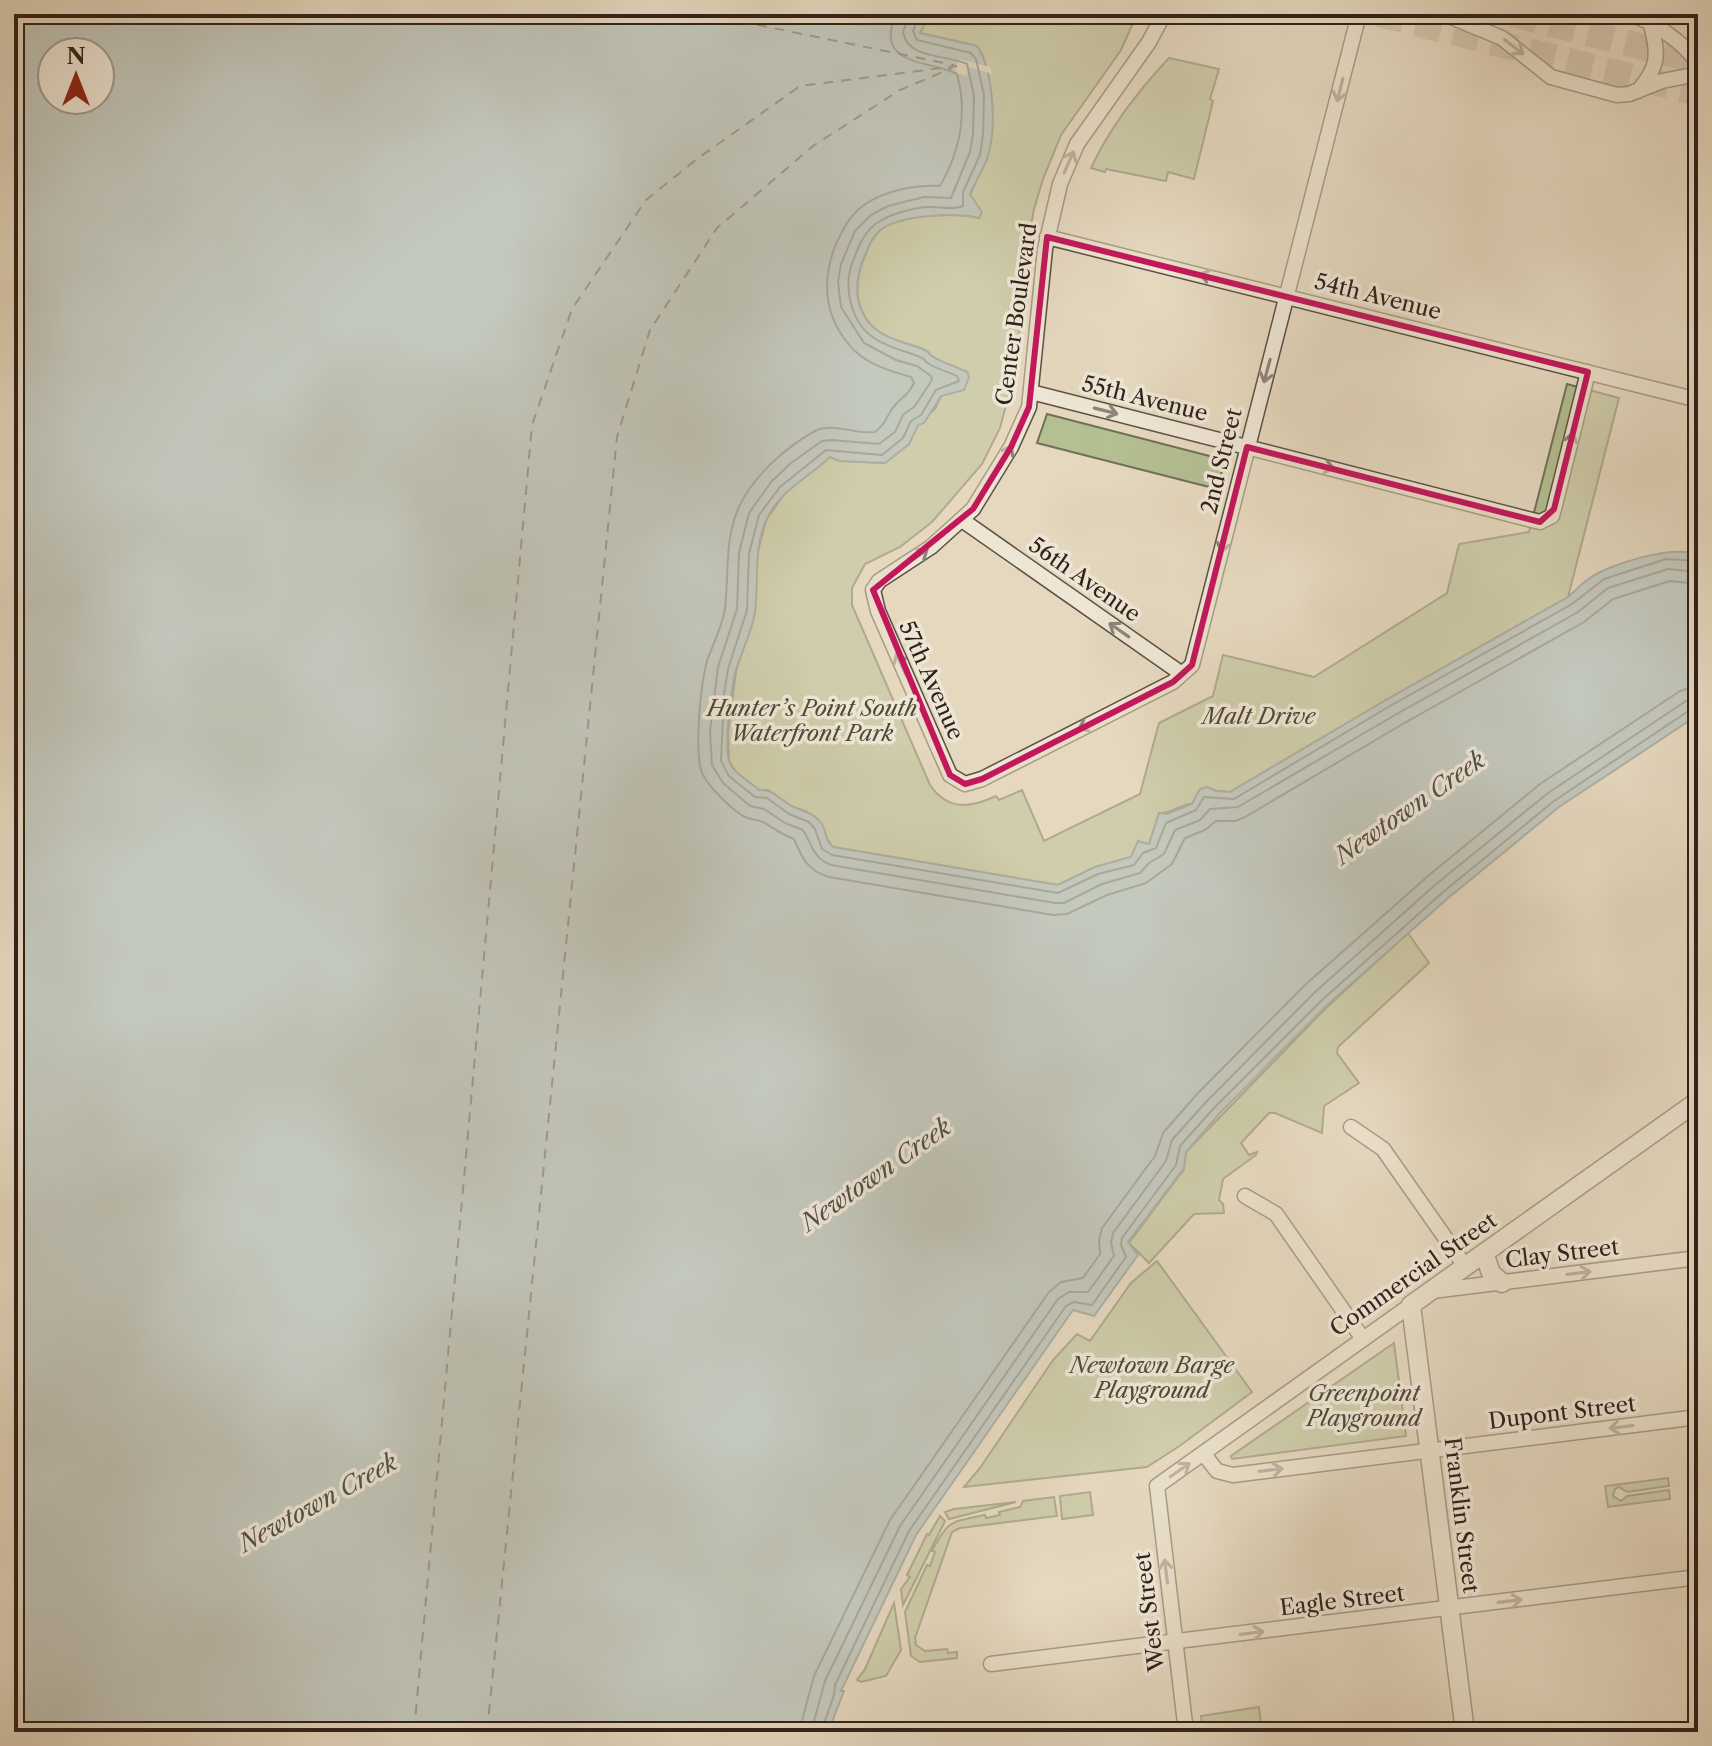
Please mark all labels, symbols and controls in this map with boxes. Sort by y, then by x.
north arrow [36,36,116,116]
one-way arrow [1502,39,1524,56]
text: N [66,43,86,70]
one-way arrow [1331,76,1346,102]
one-way arrow [1062,151,1077,175]
street label: Center Boulevard [990,221,1043,407]
street label: 54th Avenue [1312,268,1444,325]
one-way arrow [1199,269,1225,284]
one-way arrow [1259,358,1274,384]
street label: 55th Avenue [1079,370,1211,427]
one-way arrow [1093,404,1119,419]
street label: 2nd Street [1195,405,1248,517]
one-way arrow [1563,432,1578,457]
one-way arrow [998,444,1014,468]
one-way arrow [1310,460,1336,475]
one-way arrow [1215,527,1230,553]
street label: 56th Avenue [1024,531,1146,628]
one-way arrow [907,548,929,564]
street label: 57th Avenue [893,616,970,744]
one-way arrow [1108,621,1130,638]
one-way arrow [893,652,908,676]
park label: Hunter’s Point South Waterfront Park [705,695,917,747]
park label: Malt Drive [1200,703,1317,730]
one-way arrow [1078,717,1102,733]
water label: Newtown Creek [1327,745,1491,871]
water label: Newtown Creek [793,1112,957,1238]
street label: Commercial Street [1325,1207,1502,1342]
street label: Clay Street [1504,1233,1621,1274]
one-way arrow [1566,1265,1591,1280]
park label: Newtown Barge Playground [1068,1352,1236,1404]
park label: Greenpoint Playground [1305,1380,1423,1432]
street label: Dupont Street [1487,1390,1637,1435]
one-way arrow [1608,1420,1634,1435]
street label: Franklin Street [1439,1436,1484,1595]
water label: Newtown Creek [232,1447,403,1559]
one-way arrow [1169,1461,1190,1478]
one-way arrow [1257,1463,1284,1478]
street label: West Street [1129,1551,1170,1674]
one-way arrow [1159,1558,1174,1585]
street label: Eagle Street [1278,1579,1406,1622]
one-way arrow [1497,1593,1522,1608]
one-way arrow [1239,1625,1264,1640]

